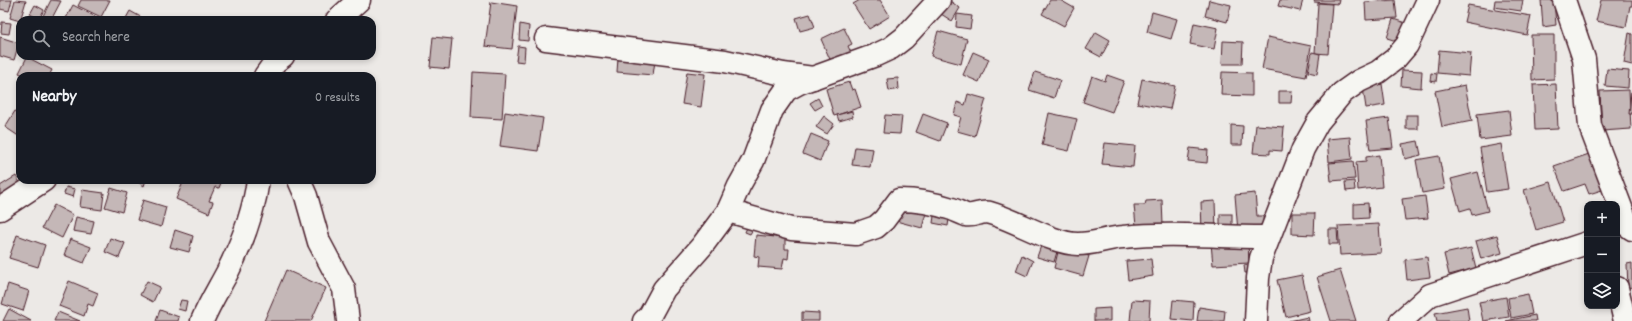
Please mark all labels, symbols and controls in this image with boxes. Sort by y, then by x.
search box [16,16,376,60]
icon: search [30,27,52,49]
text: Search here [62,27,130,49]
text: Nearby [32,86,76,110]
text: 0 results [315,89,360,108]
map controls [1584,201,1620,309]
button: + [1584,201,1620,237]
button: − [1584,237,1620,273]
button: layers [1584,273,1620,309]

